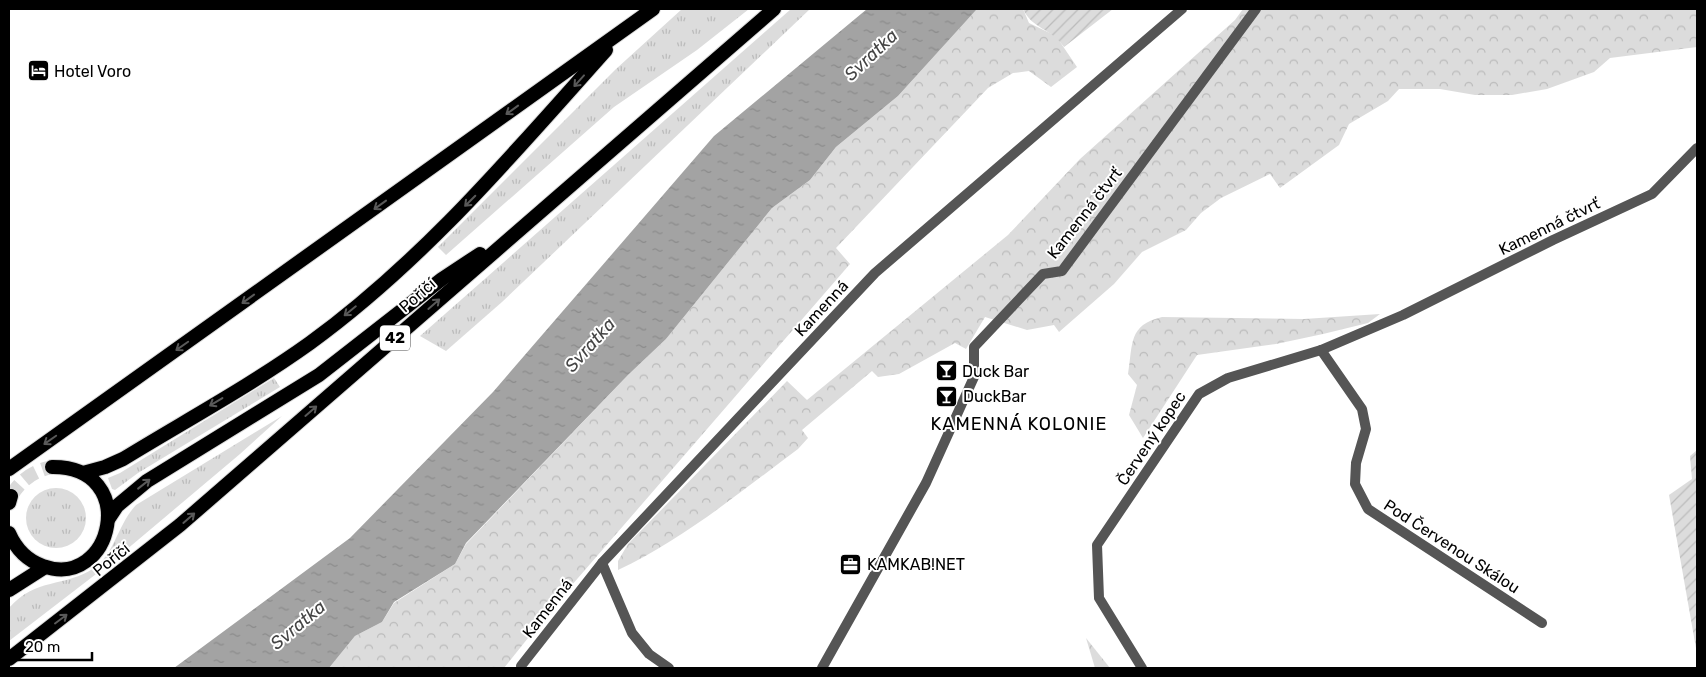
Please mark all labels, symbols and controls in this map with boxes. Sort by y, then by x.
water label: Svratka [840,24,903,85]
hotel icon: Hotel Voro [26,59,50,83]
place label: Hotel Voro [54,62,131,81]
one-way arrow [573,74,585,87]
one-way arrow [505,105,519,115]
street label: Kamenná čtvrť [1043,164,1126,262]
street label: Kamenná čtvrť [1496,193,1603,259]
one-way arrow [464,195,476,207]
one-way arrow [373,200,387,210]
street label: Poříčí [395,274,440,316]
street label: Kamenná [791,276,852,340]
one-way arrow [241,294,255,304]
one-way arrow [427,298,440,310]
one-way arrow [344,305,357,316]
water label: Svratka [560,313,620,377]
road number: 42 [380,326,410,350]
one-way arrow [176,341,190,351]
bar icon: Duck Bar [934,359,958,383]
place label: Duck Bar [962,362,1029,381]
bar icon: DuckBar [935,384,959,408]
place label: DuckBar [963,387,1026,406]
street label: Červený kopec [1112,387,1190,489]
one-way arrow [210,398,224,408]
one-way arrow [305,405,318,417]
district label: KAMENNÁ KOLONIE [931,413,1107,435]
one-way arrow [43,435,57,445]
one-way arrow [137,478,150,489]
street label: Pod Červenou Skálou [1380,495,1524,597]
one-way arrow [182,512,195,524]
street label: Poříčí [89,538,134,580]
office icon: KAMKAB!NET [839,552,863,576]
place label: KAMKAB!NET [867,555,965,574]
street label: Kamenná [518,575,576,642]
water label: Svratka [266,595,330,654]
one-way arrow [55,613,68,624]
scale bar [18,630,91,662]
text: 20 m [25,638,60,656]

